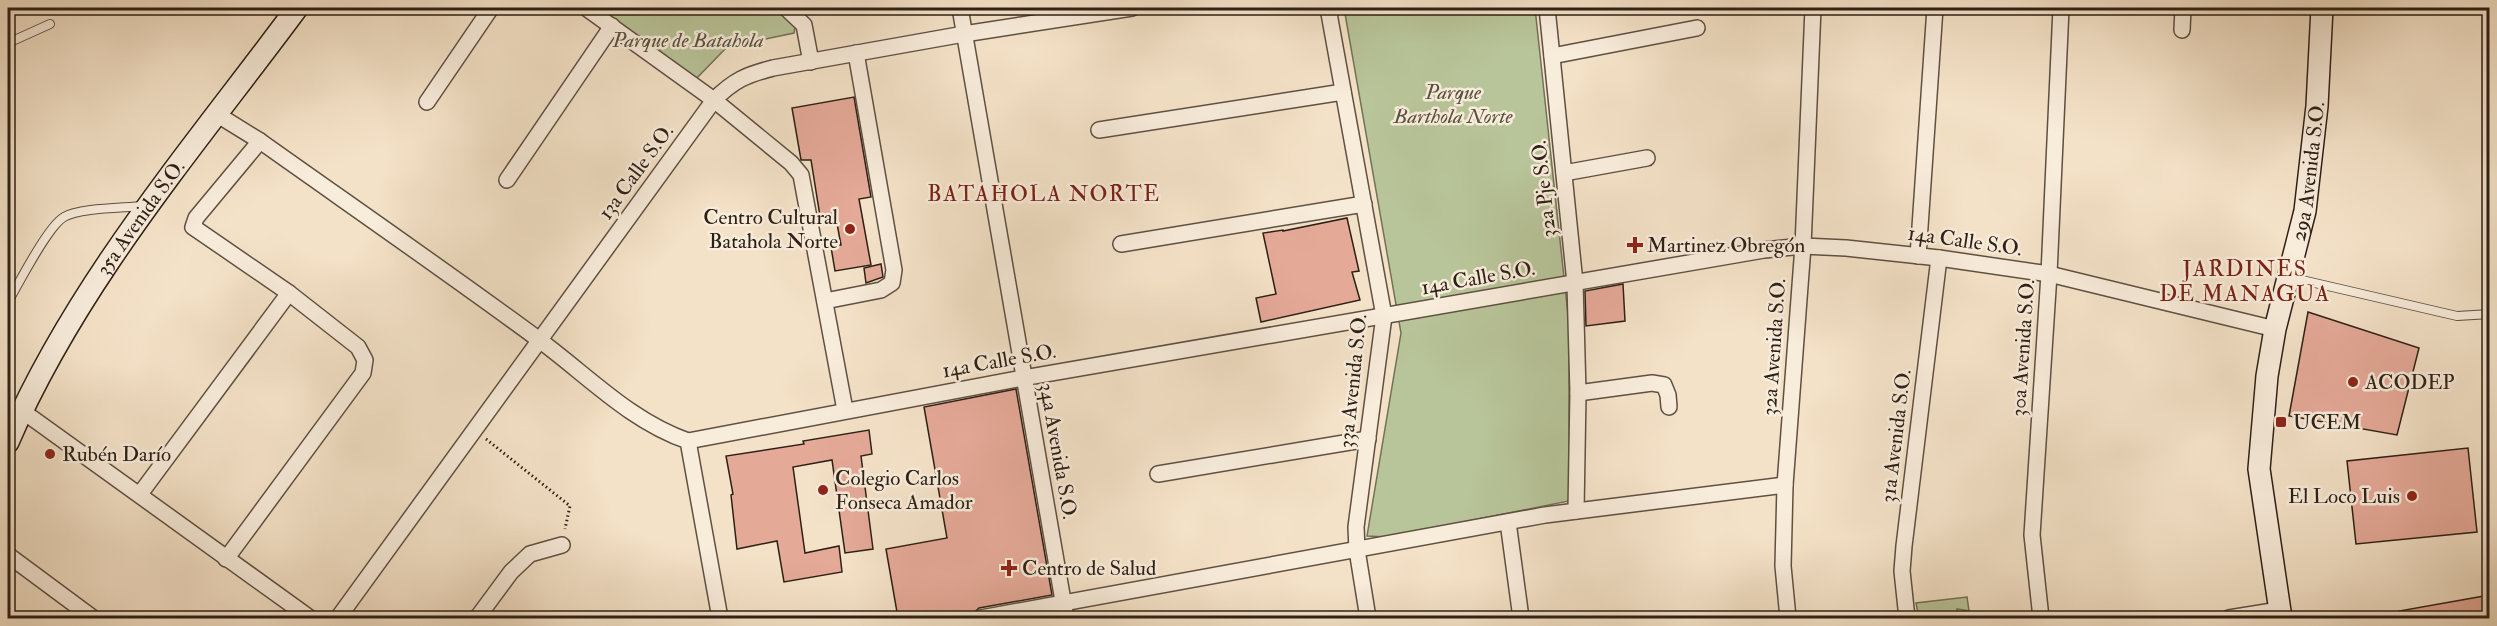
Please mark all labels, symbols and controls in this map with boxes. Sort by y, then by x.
park label: Parque de Batahola [611,27,764,54]
park label: Parque Barthola Norte [1393,79,1513,130]
street label: 29a Avenida S.O. [2284,101,2331,244]
street label: 13a Calle S.O. [592,119,680,225]
street label: 32a Pje S.O. [1525,139,1563,239]
street label: 35a Avenida S.O. [90,154,191,281]
district label: BATAHOLA NORTE [927,180,1161,208]
place label: Centro Cultural Batahola Norte [703,204,839,255]
street label: 14a Calle S.O. [1906,220,2024,262]
marker: Centro Cultural Batahola Norte [843,222,857,236]
place label: Martinez Obregón [1647,232,1806,259]
marker: Martinez Obregón [1628,238,1642,252]
street label: 14a Calle S.O. [1419,255,1537,301]
district label: JARDINES DE MANAGUA [2159,255,2331,308]
street label: 32a Avenida S.O. [1756,278,1792,416]
street label: 30a Avenida S.O. [2005,278,2041,418]
street label: 33a Avenida S.O. [1333,313,1373,449]
street label: 14a Calle S.O. [940,338,1058,384]
street label: 31a Avenida S.O. [1874,368,1918,504]
place label: ACODEP [2364,369,2455,396]
marker: ACODEP [2346,375,2360,389]
street label: 34a Avenida S.O. [1033,381,1083,521]
place label: UCEM [2293,409,2361,436]
marker: UCEM [2274,415,2288,429]
place label: Rubén Darío [62,441,171,468]
marker: Rubén Darío [43,447,57,461]
place label: Colegio Carlos Fonseca Amador [835,465,973,516]
marker: Colegio Carlos Fonseca Amador [816,483,830,497]
place label: El Loco Luis [2288,483,2400,510]
marker: El Loco Luis [2405,489,2419,503]
place label: Centro de Salud [1022,555,1157,582]
marker: Centro de Salud [1000,559,1018,577]

